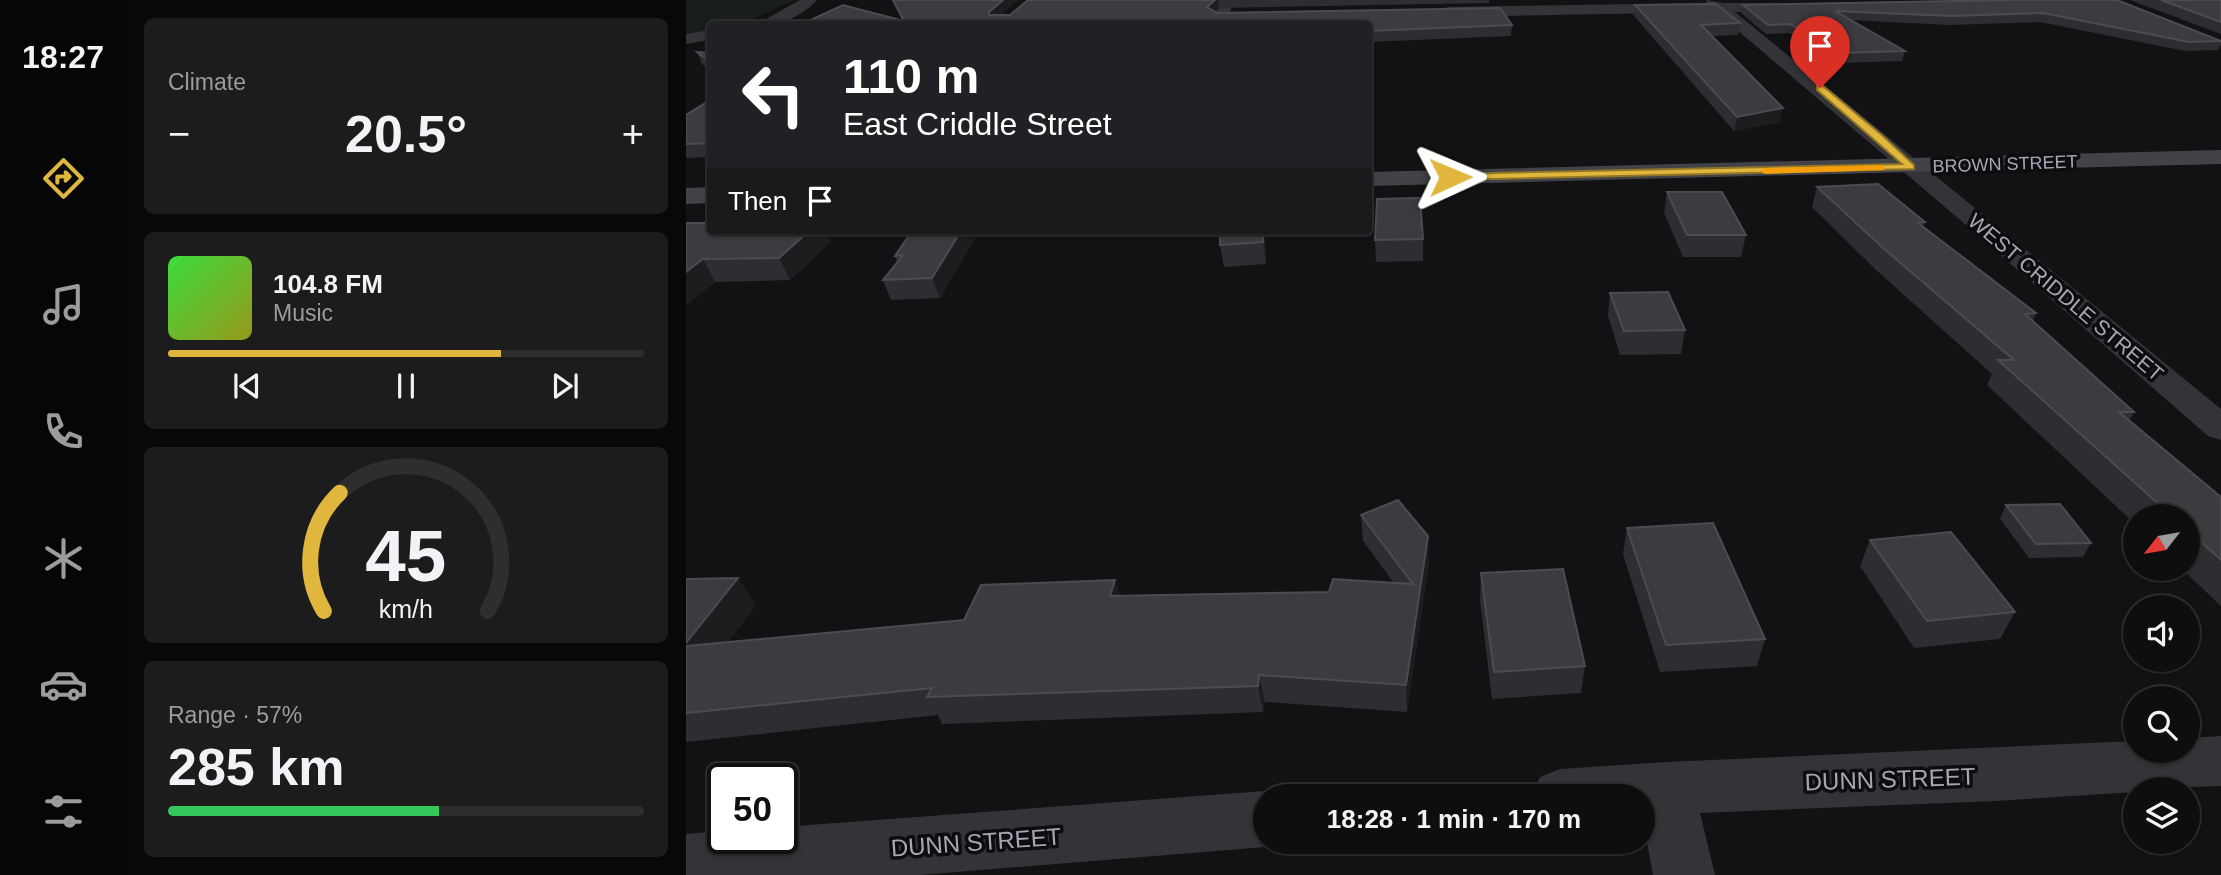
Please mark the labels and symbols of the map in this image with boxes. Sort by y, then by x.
pin [1790,16,1850,88]
position arrow [1413,140,1487,214]
street label: BROWN STREET [1932,151,2078,177]
street label: WEST CRIDDLE STREET [1964,209,2168,385]
north arrow [2123,504,2200,581]
speed limit sign: 50 [707,763,798,854]
street label: DUNN STREET [1804,763,1976,795]
street label: DUNN STREET [890,823,1062,861]

